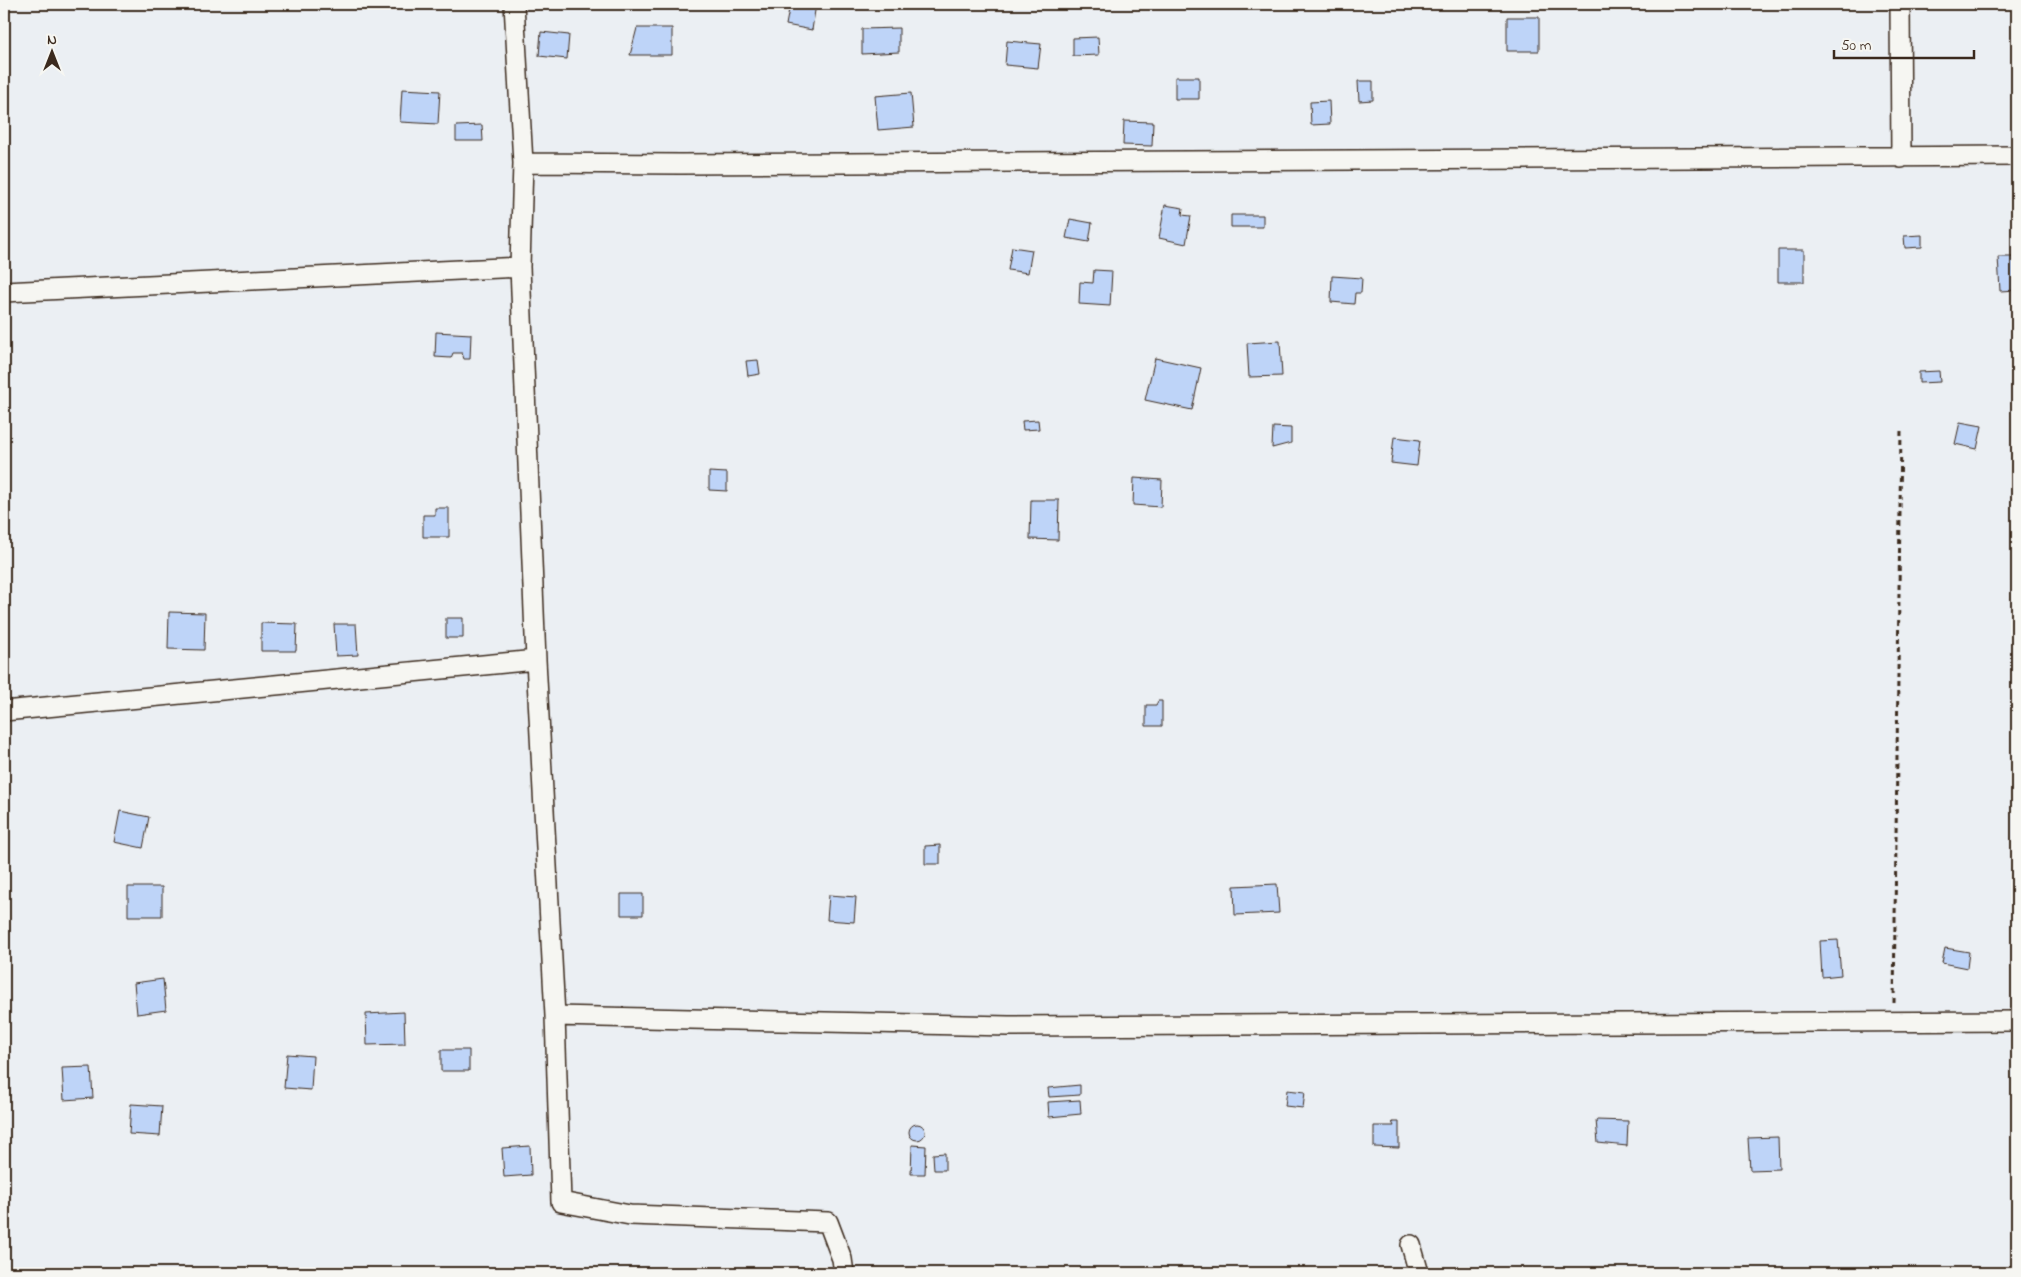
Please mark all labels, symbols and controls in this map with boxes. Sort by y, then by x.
north arrow [28,28,78,78]
scale bar [1834,28,1974,60]
text: N [47,30,57,51]
text: 50 m [1841,35,1872,57]

